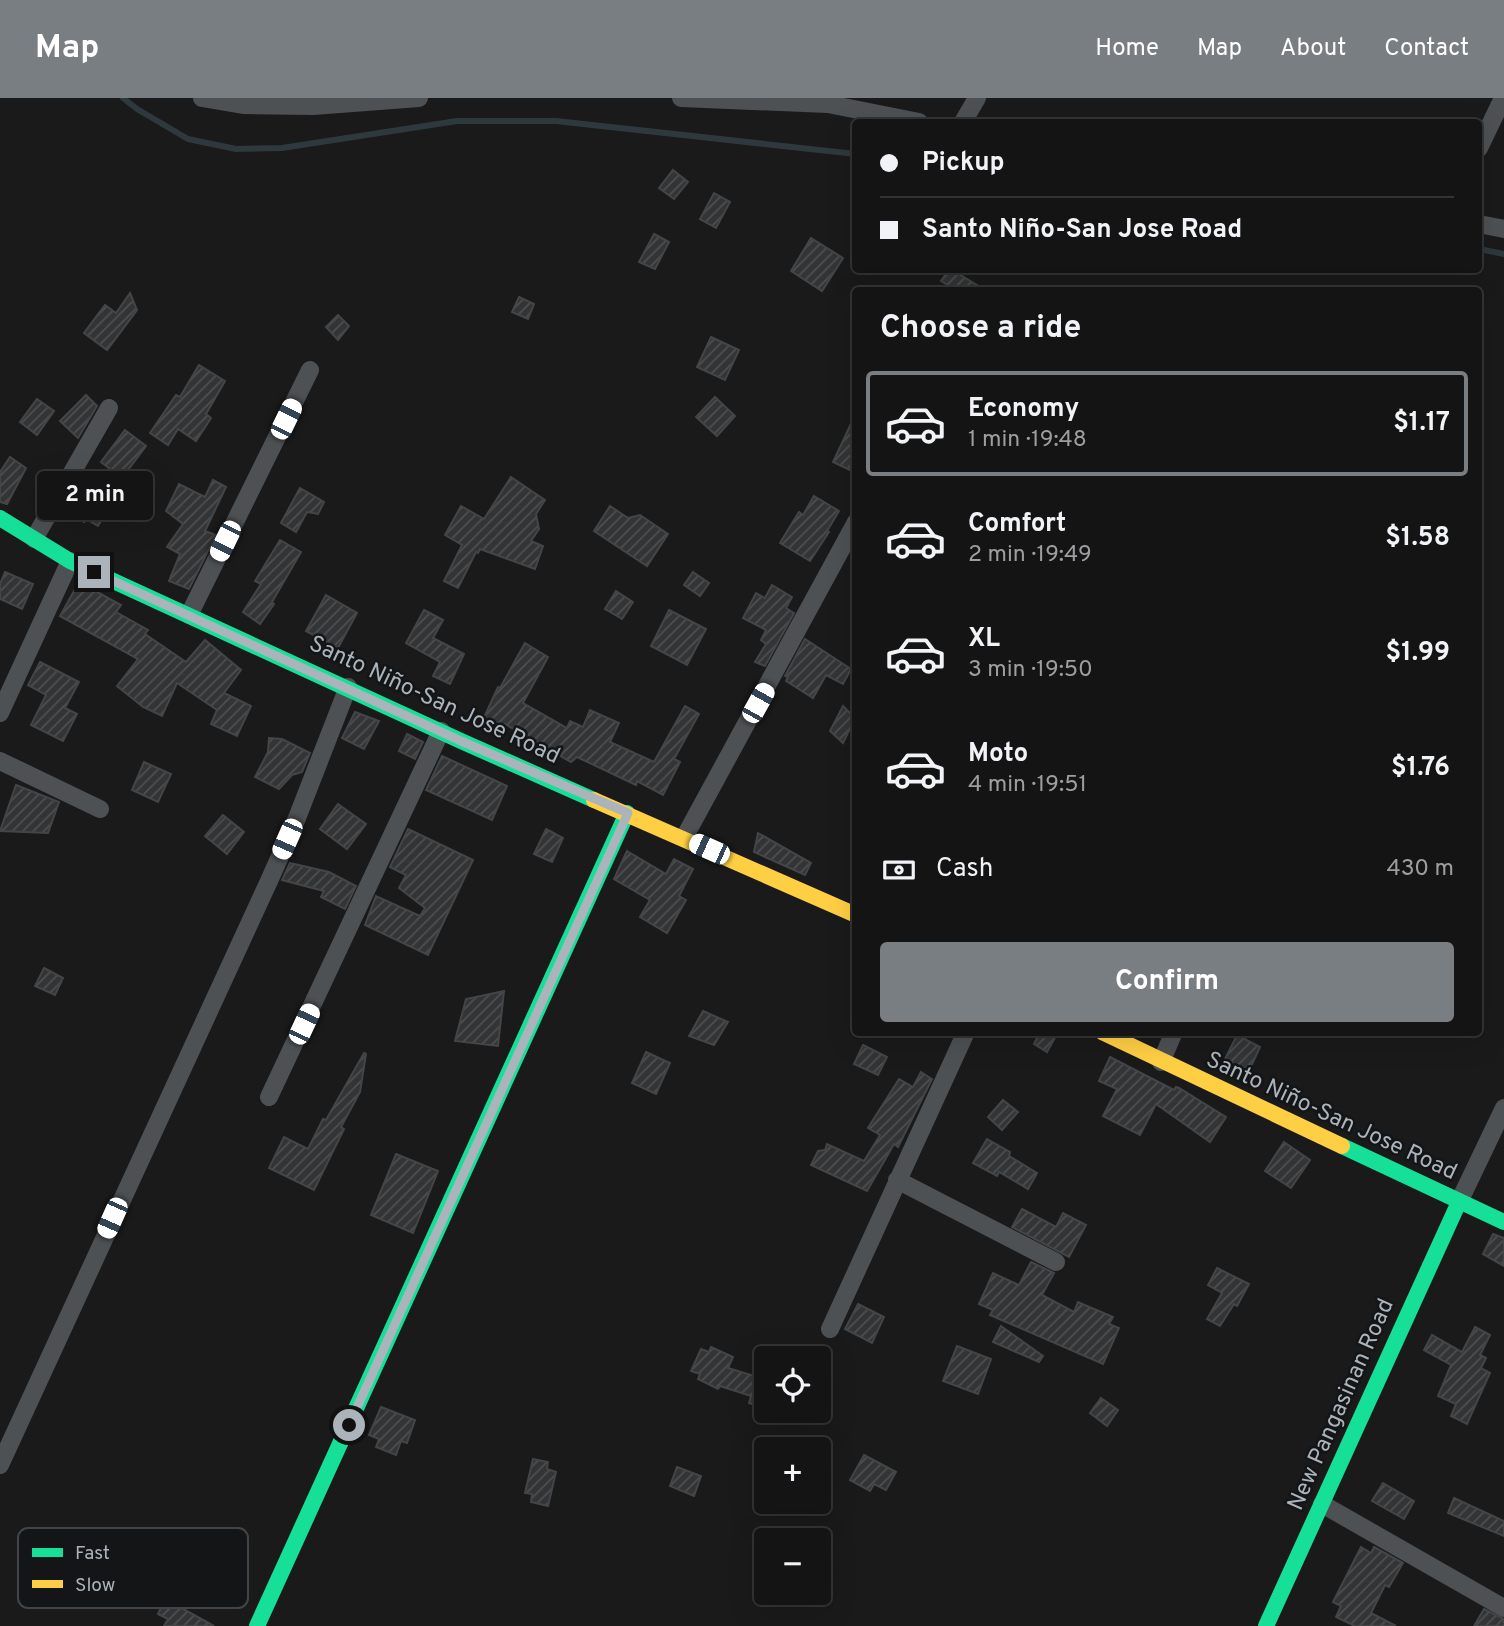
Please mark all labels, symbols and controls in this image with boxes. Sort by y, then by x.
text: Map [35,28,99,70]
text: Home [1095,34,1159,64]
text: Map [1197,34,1242,64]
text: About [1280,34,1346,64]
text: Contact [1384,34,1469,64]
text: Pickup [922,147,1005,180]
text: Santo Niño-San Jose Road [922,214,1242,247]
text: Choose a ride [880,309,1081,349]
icon: car [884,392,947,455]
text: Economy [968,393,1079,426]
car [268,396,305,442]
text: $1.17 [1393,407,1450,440]
text: 1 min · 19:48 [968,426,1087,455]
callout: 2 min [36,470,152,519]
text: 2 min [65,481,125,510]
icon: car [884,507,947,570]
text: Comfort [968,508,1066,541]
car [207,518,244,564]
text: $1.58 [1385,522,1450,555]
text: 2 min · 19:49 [968,541,1092,570]
route end [78,556,110,588]
icon: car [884,622,947,685]
text: XL [968,623,1000,656]
street label: Santo Niño-San Jose Road [304,630,564,772]
text: $1.99 [1386,637,1450,670]
text: 3 min · 19:50 [968,656,1093,685]
car [739,680,778,726]
icon: car [884,737,947,800]
text: Moto [968,738,1028,771]
text: $1.76 [1391,752,1450,785]
text: 4 min · 19:51 [968,771,1087,800]
car [269,816,306,862]
car [686,831,733,867]
icon: cash [880,851,918,889]
text: Cash [936,853,993,886]
text: 430 m [1386,855,1454,884]
button: Confirm [880,942,1454,1022]
car [286,1001,323,1047]
street label: Santo Niño-San Jose Road [1201,1046,1461,1188]
car [94,1195,131,1241]
street label: New Pangasinan Road [1282,1295,1402,1515]
map controls [754,1346,831,1605]
button: locate [754,1346,831,1423]
route start [333,1409,365,1441]
button: + [754,1437,831,1514]
legend [18,1528,248,1608]
button: − [754,1528,831,1605]
text: Fast [75,1542,110,1566]
text: Slow [75,1574,115,1598]

